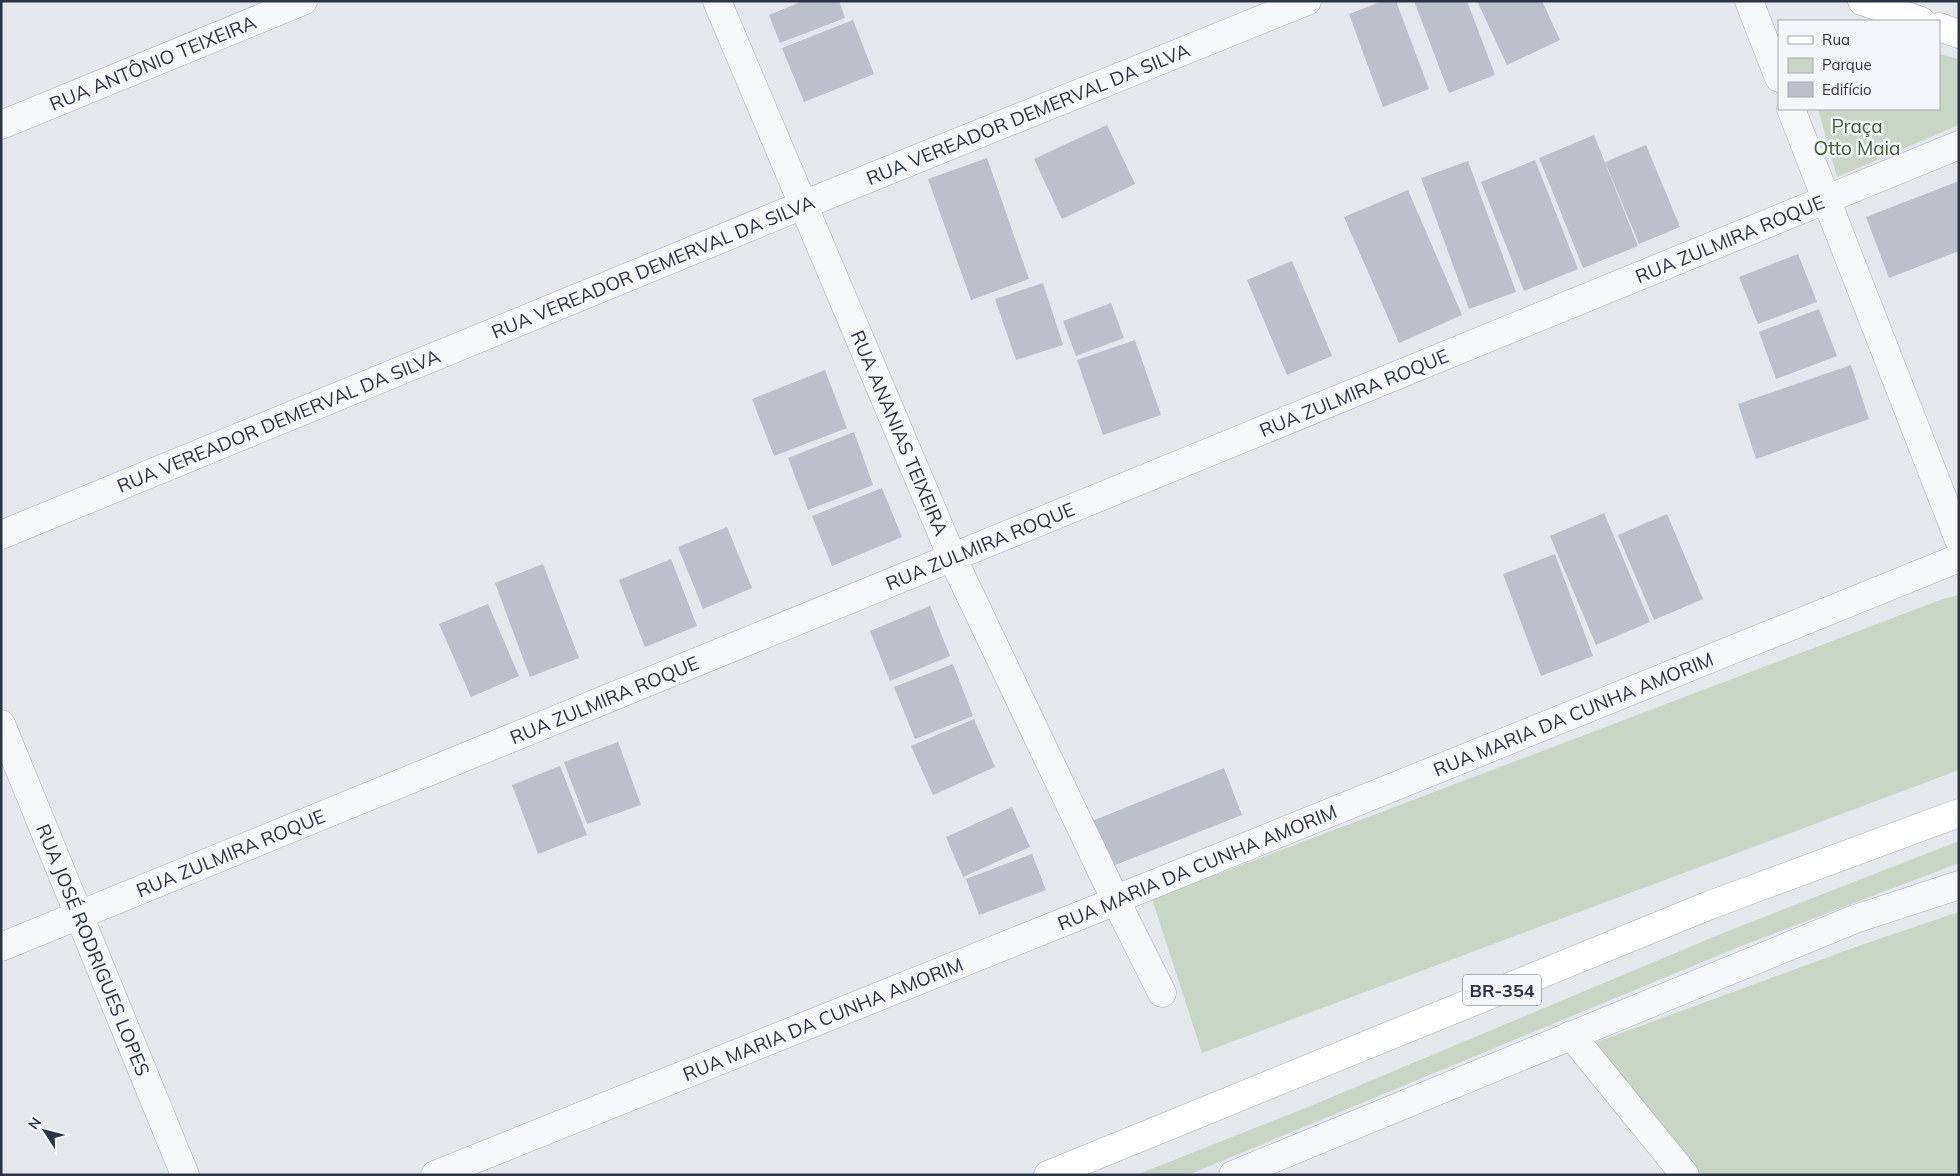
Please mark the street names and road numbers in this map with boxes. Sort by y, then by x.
street label: RUA ANTÔNIO TEIXEIRA [46,10,260,116]
street label: RUA VEREADOR DEMERVAL DA SILVA [863,38,1193,190]
street label: RUA VEREADOR DEMERVAL DA SILVA [488,190,818,344]
street label: RUA ZULMIRA ROQUE [1632,190,1828,288]
street label: RUA ANANIAS TEIXEIRA [846,327,954,539]
street label: RUA ZULMIRA ROQUE [1256,343,1452,442]
street label: RUA VEREADOR DEMERVAL DA SILVA [113,344,444,498]
street label: RUA ZULMIRA ROQUE [882,497,1078,595]
street label: RUA MARIA DA CUNHA AMORIM [1430,647,1717,782]
street label: RUA ZULMIRA ROQUE [506,650,702,749]
street label: RUA MARIA DA CUNHA AMORIM [1054,799,1340,935]
street label: RUA ZULMIRA ROQUE [132,804,329,902]
street label: RUA JOSÉ RODRIGUES LOPES [31,820,155,1079]
street label: RUA MARIA DA CUNHA AMORIM [679,952,966,1086]
road number: BR-354 [1463,974,1541,1006]

